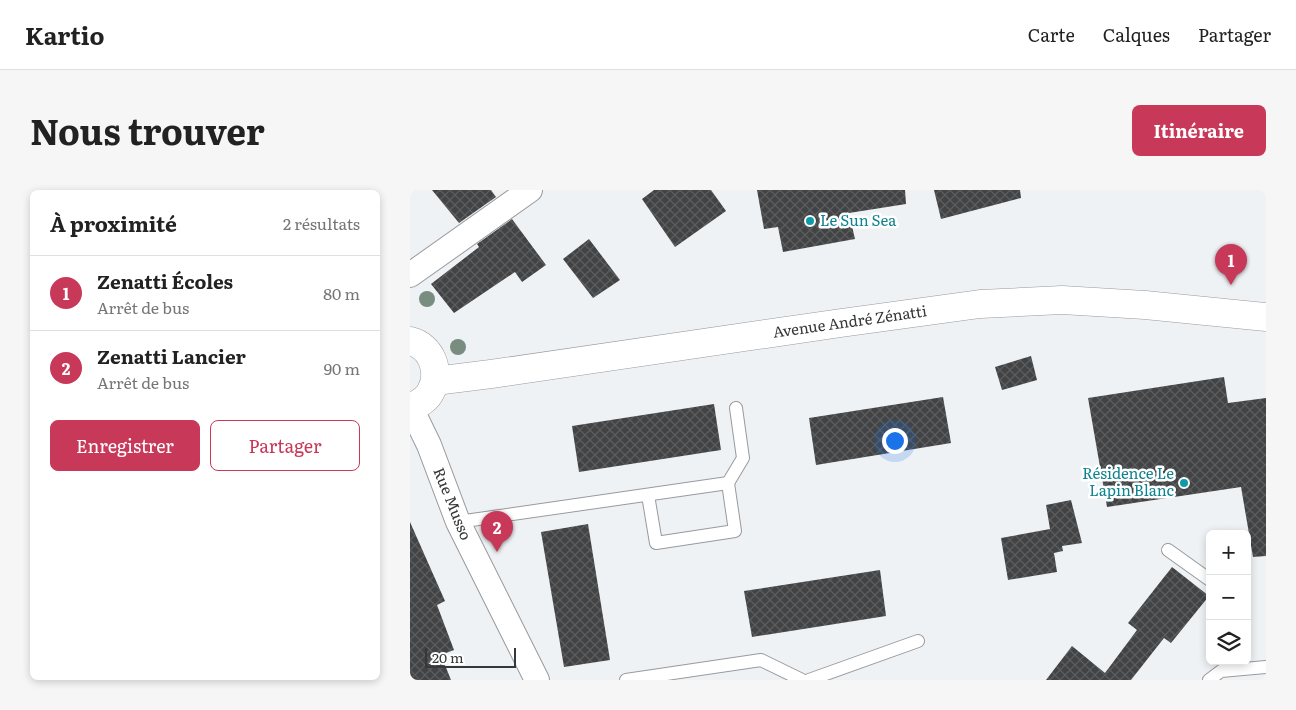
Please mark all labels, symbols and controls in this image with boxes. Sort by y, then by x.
text: Kartio [25,17,104,52]
text: Carte [1028,21,1075,48]
text: Calques [1103,21,1170,48]
text: Partager [1198,21,1271,48]
text: Nous trouver [30,104,265,156]
button: Itinéraire [1132,105,1266,156]
text: À proximité [50,207,177,238]
place label: Le Sun Sea [820,208,897,231]
text: 2 résultats [283,211,360,235]
marker: Le Sun Sea [804,215,816,227]
pin: 1 [1215,244,1247,285]
text: Zenatti Écoles [97,267,233,295]
text: 1 [63,281,69,305]
text: 80 m [323,281,360,305]
text: Arrêt de bus [97,295,189,319]
street label: Avenue André Zénatti [771,298,928,343]
text: Zenatti Lancier [97,342,246,370]
text: 2 [62,356,70,380]
text: 90 m [324,356,360,380]
text: Arrêt de bus [97,370,189,394]
button: Enregistrer [50,420,200,471]
button: Partager [210,420,360,471]
your location [882,428,908,454]
place label: Résidence Le Lapin Blanc [1082,461,1175,501]
street label: Rue Musso [428,464,478,543]
marker: Résidence Le Lapin Blanc [1178,477,1190,489]
pin: 2 [481,511,513,552]
map controls [1206,530,1251,665]
button: + [1206,530,1251,575]
button: − [1206,575,1251,620]
button: layers [1206,620,1251,665]
scale bar [425,645,516,668]
text: 20 m [432,647,464,667]

